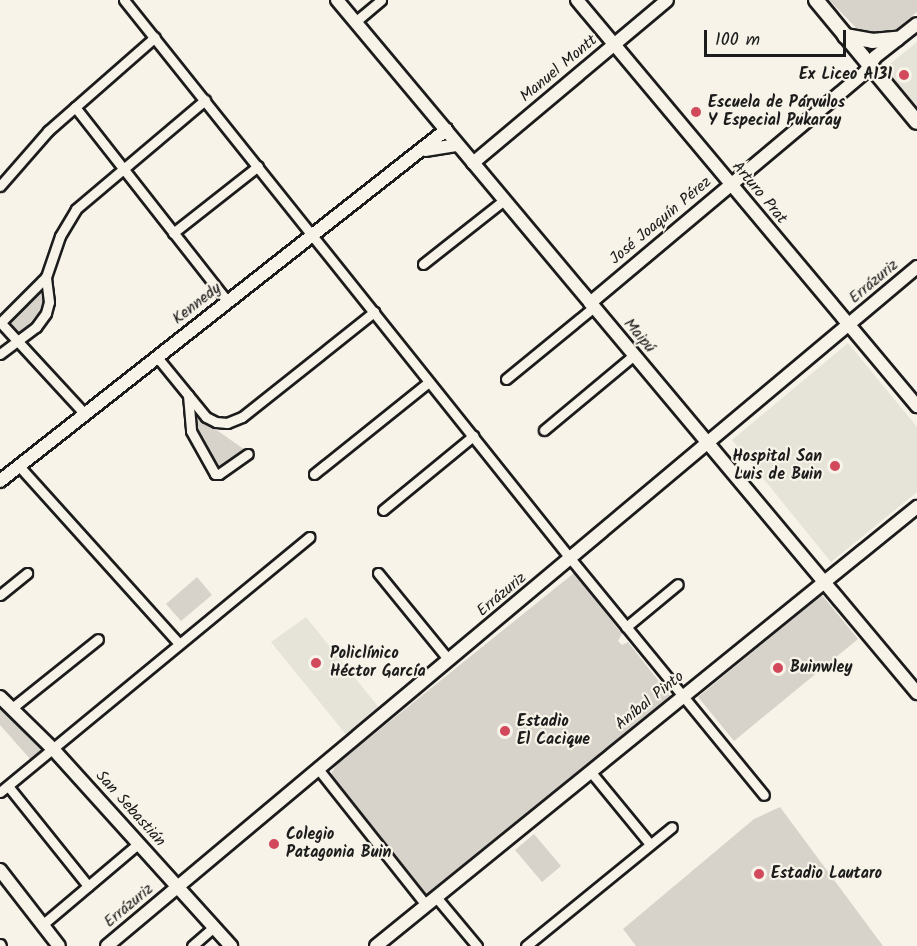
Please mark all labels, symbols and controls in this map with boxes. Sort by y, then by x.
scale bar [707,18,850,56]
text: 100 m [715,26,760,55]
street label: Manuel Montt [517,31,601,107]
place label: Ex Liceo A131 [799,65,892,85]
marker: Ex Liceo A131 [897,68,911,82]
place label: Escuela de Párvulos Y Especial Pukaray [708,93,845,131]
marker: Escuela de Párvulos Y Especial Pukaray [689,105,703,119]
street label: Arturo Prat [727,158,791,228]
street label: José Joaquín Pérez [606,173,716,269]
street label: Errázuriz [845,256,903,308]
street label: Kennedy [169,279,225,329]
street label: Maipú [619,315,659,357]
place label: Hospital San Luis de Buin [732,447,822,485]
marker: Hospital San Luis de Buin [826,457,844,475]
street label: Errázuriz [473,569,531,621]
place label: Policlínico Héctor García [330,644,426,682]
marker: Policlínico Héctor García [307,654,325,672]
place label: Buinwley [790,658,853,678]
marker: Buinwley [771,661,785,675]
street label: Aníbal Pinto [612,667,688,735]
place label: Estadio El Cacique [517,712,590,750]
marker: Estadio El Cacique [498,724,512,738]
street label: San Sebastián [91,767,169,851]
place label: Colegio Patagonia Buin [286,825,391,863]
marker: Colegio Patagonia Buin [267,837,281,851]
place label: Estadio Lautaro [771,864,882,884]
marker: Estadio Lautaro [752,867,766,881]
street label: Errázuriz [100,880,158,932]

